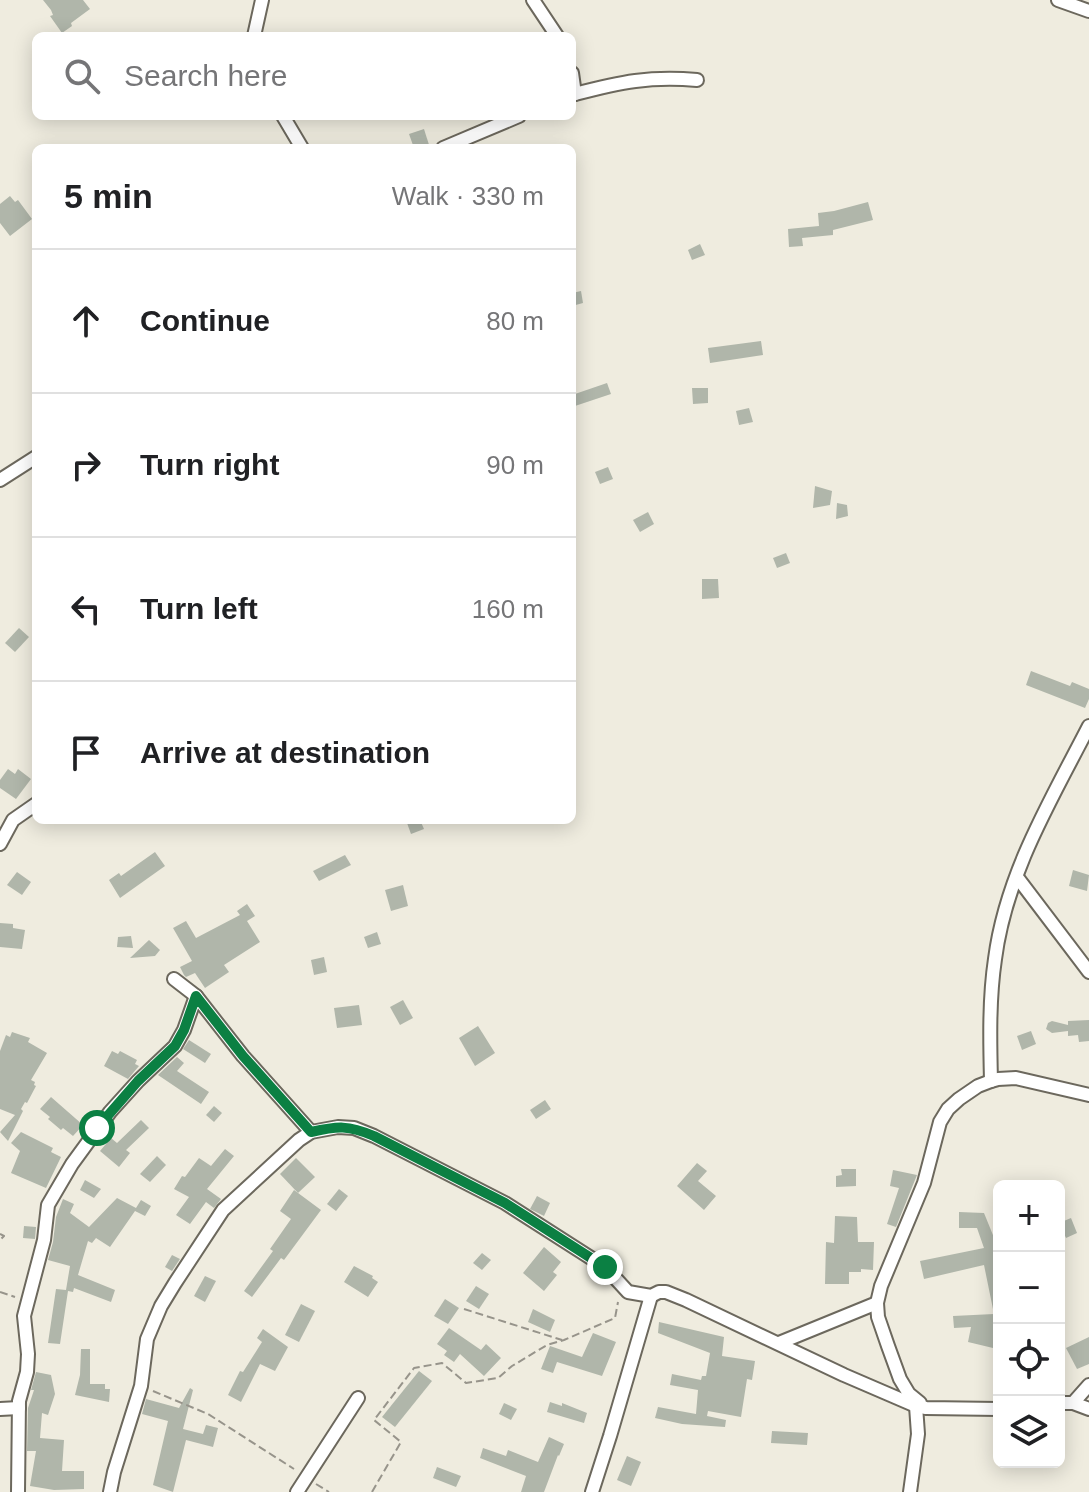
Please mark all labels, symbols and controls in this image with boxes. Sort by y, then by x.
search box [32,32,576,120]
icon: search [60,54,104,98]
text: Search here [124,59,287,92]
text: 5 min [64,177,153,215]
text: Walk · 330 m [392,181,544,211]
icon: ahead [64,299,108,343]
text: Continue [140,304,270,337]
text: 80 m [486,306,544,336]
icon: right [64,443,108,487]
text: Turn right [140,448,279,481]
text: 90 m [486,450,544,480]
icon: left [64,587,108,631]
text: Turn left [140,592,258,625]
text: 160 m [472,594,544,624]
icon: arrive [64,731,108,775]
text: Arrive at destination [140,736,430,769]
route start [79,1110,115,1146]
map controls [993,1180,1065,1468]
button: + [993,1180,1065,1252]
route end [587,1249,623,1285]
button: − [993,1252,1065,1324]
button: locate [993,1324,1065,1396]
button: layers [993,1396,1065,1468]

